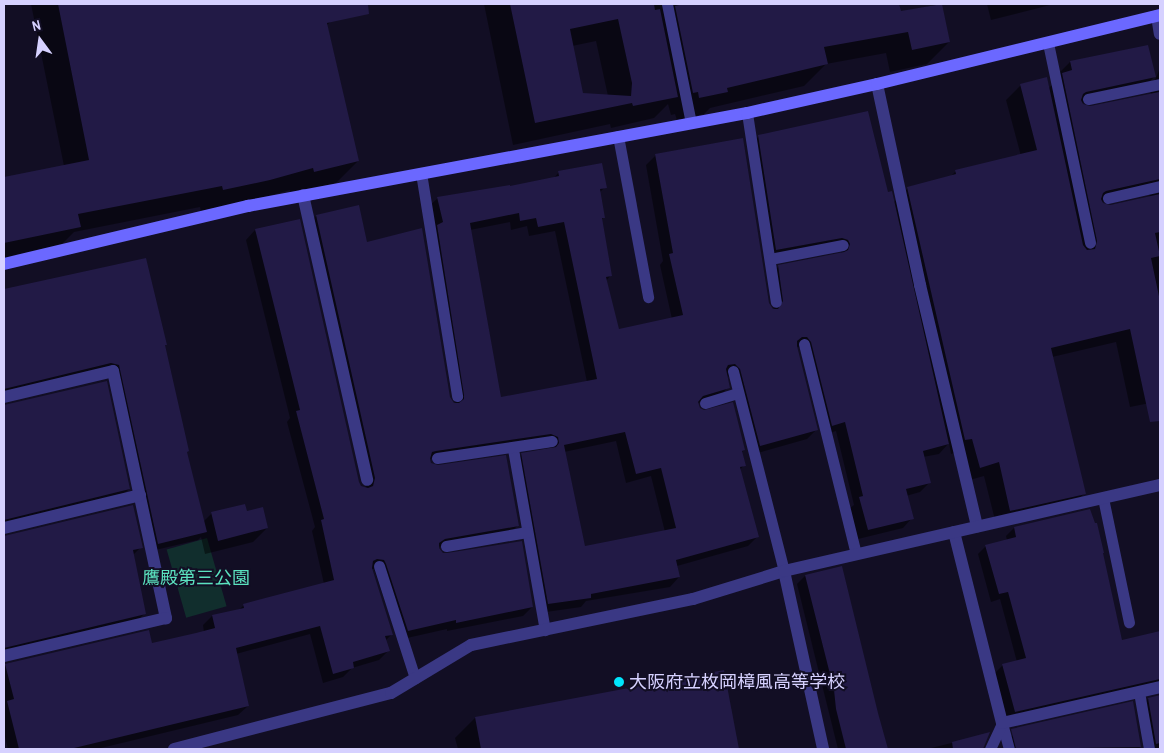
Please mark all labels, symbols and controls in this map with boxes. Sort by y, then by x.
north arrow [15,15,65,65]
text: N [30,16,43,35]
park label: 鷹殿第三公園 [142,567,250,589]
place label: 大阪府立枚岡樟風高等学校 [629,671,845,693]
marker: 大阪府立枚岡樟風高等学校 [613,676,625,688]

